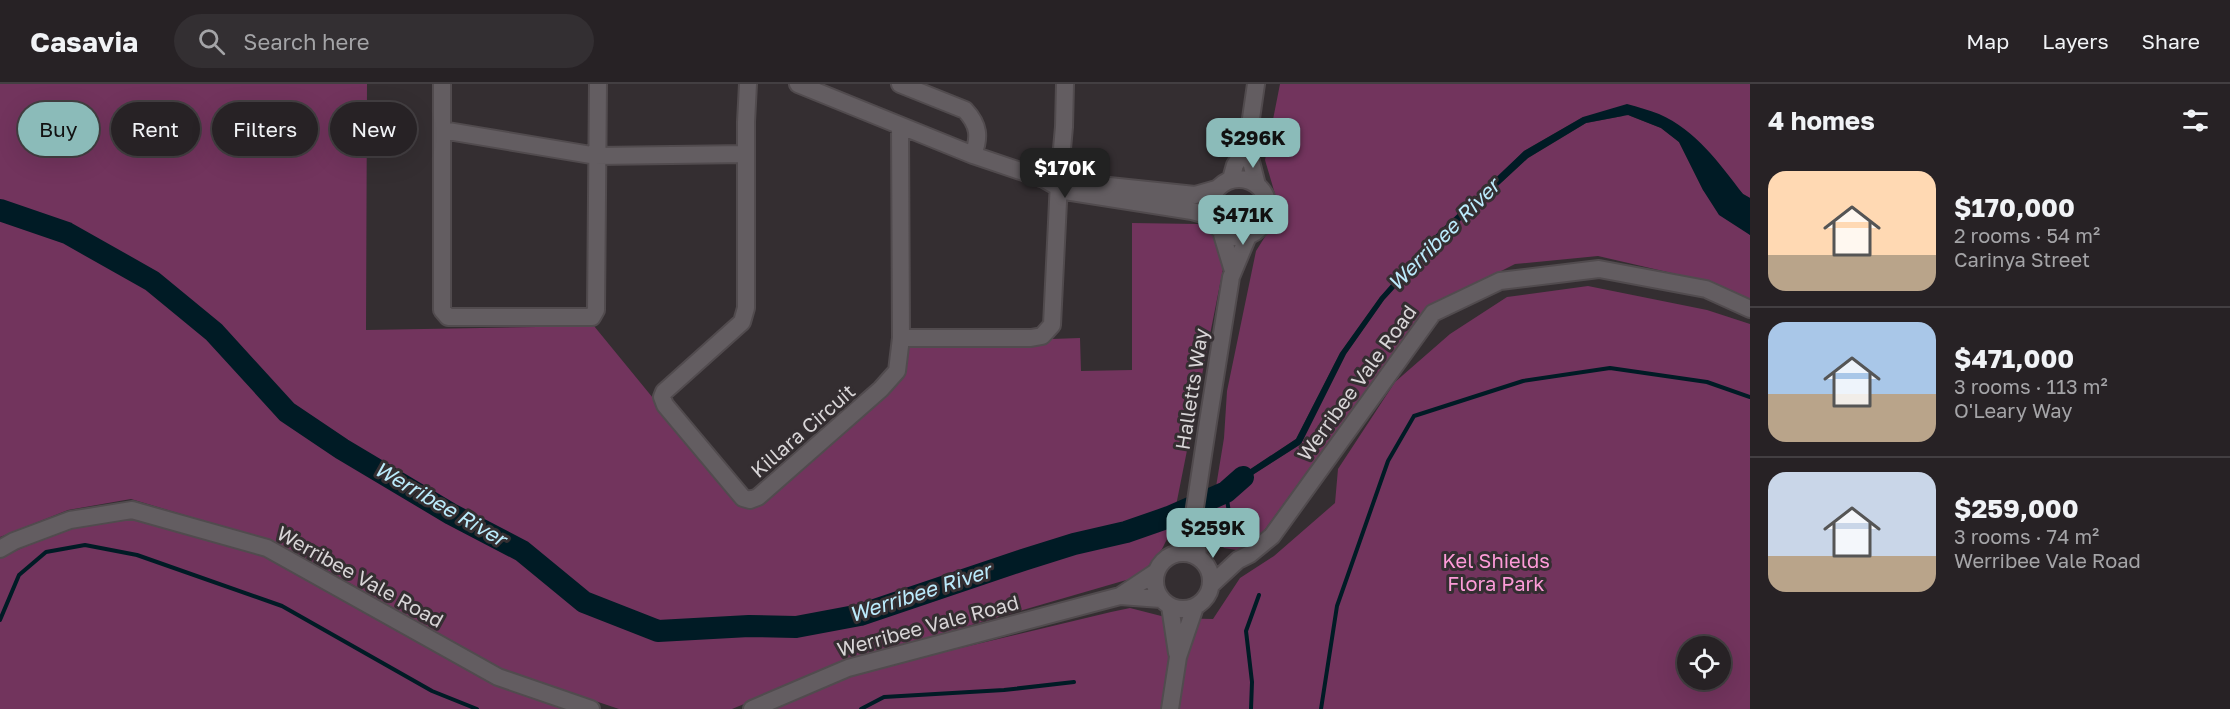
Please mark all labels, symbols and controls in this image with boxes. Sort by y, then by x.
search box [174,14,594,68]
text: Casavia [30,25,138,58]
icon: search [195,25,228,58]
text: Search here [243,28,369,55]
text: Map [1966,28,2009,54]
text: Layers [2042,28,2109,54]
text: Share [2142,28,2200,54]
chip: Buy [18,102,99,156]
chip: Rent [111,102,200,156]
chip: Filters [212,102,318,156]
chip: New [330,102,417,156]
icon: filters [2179,104,2212,137]
text: 4 homes [1768,105,1875,136]
pin: $296K [1211,118,1295,169]
text: $296K [1220,125,1286,149]
pin: $170K [1023,148,1107,199]
text: $170K [1034,155,1096,179]
water label: Werribee River [1382,171,1507,296]
text: $170,000 [1954,192,2075,223]
pin: $471K [1201,195,1285,246]
icon: home [1816,195,1888,267]
text: $471K [1212,202,1274,226]
text: 2 rooms · 54 m² [1954,223,2100,247]
text: Carinya Street [1954,247,2090,271]
street label: Werribee Vale Road [1292,300,1421,465]
street label: Halletts Way [1170,326,1212,451]
text: $471,000 [1954,343,2074,374]
icon: home [1816,346,1888,418]
text: 3 rooms · 113 m² [1954,374,2108,398]
street label: Killara Circuit [745,379,859,482]
text: O'Leary Way [1954,398,2072,422]
water label: Werribee River [370,455,513,553]
text: $259,000 [1954,493,2079,524]
icon: home [1816,496,1888,568]
pin: $259K [1171,508,1255,559]
text: $259K [1181,515,1246,539]
street label: Werribee Vale Road [273,520,448,632]
text: 3 rooms · 74 m² [1954,524,2099,548]
park label: Kel Shields Flora Park [1442,548,1550,595]
text: Werribee Vale Road [1954,548,2141,572]
water label: Werribee River [845,556,997,627]
street label: Werribee Vale Road [834,589,1021,661]
map controls [1677,636,1731,690]
button: locate [1677,636,1731,690]

